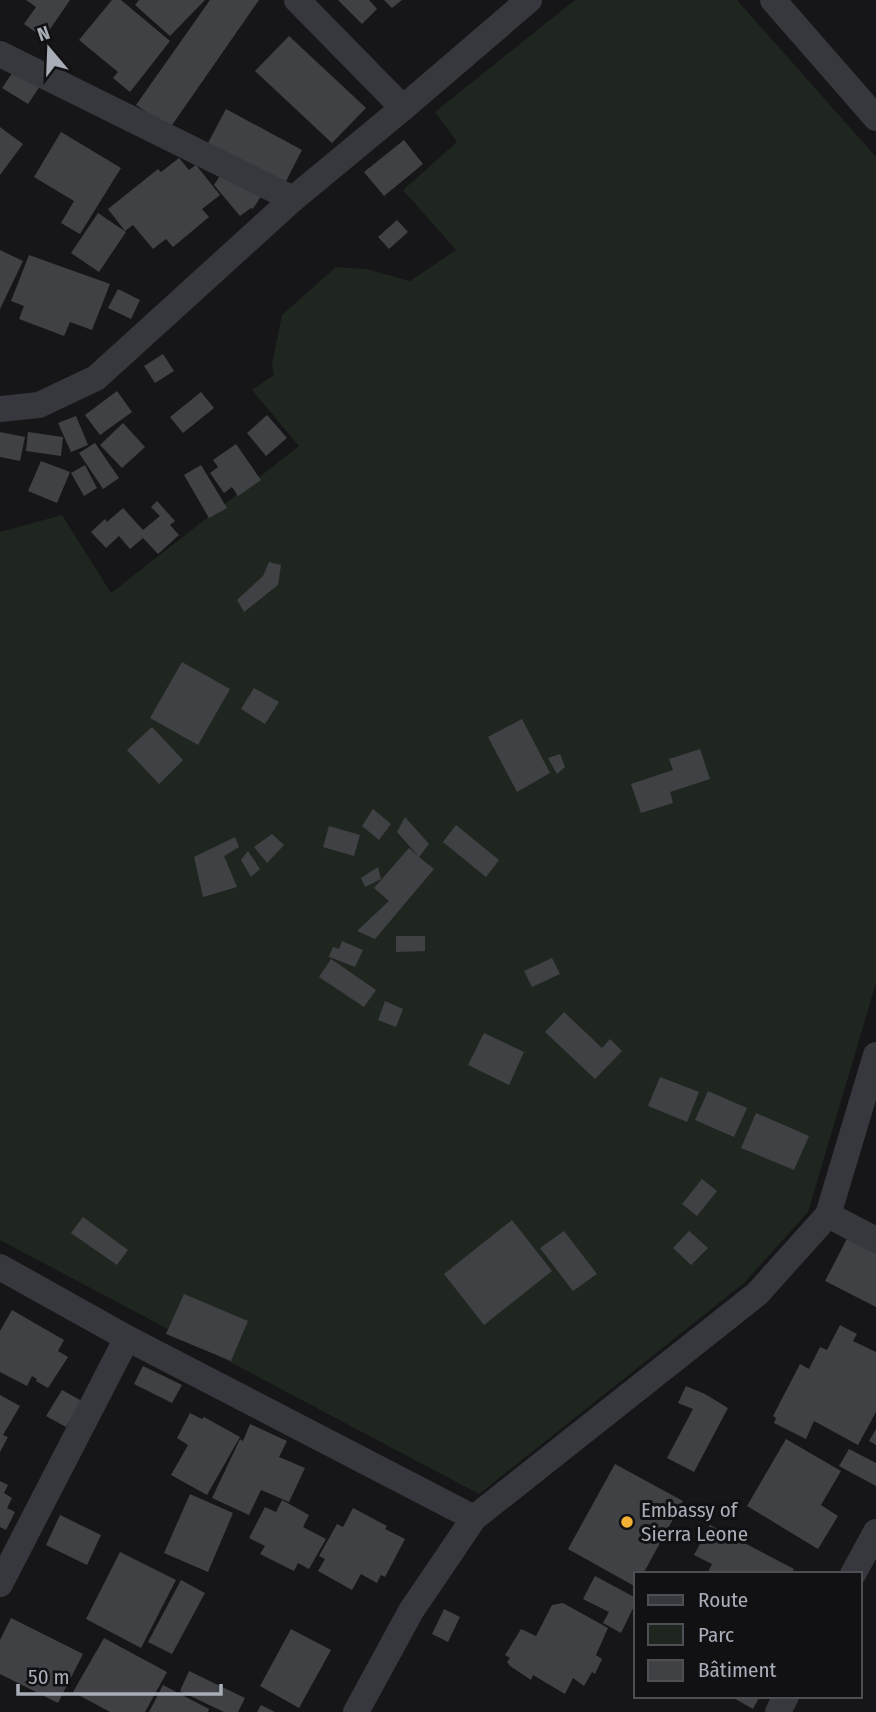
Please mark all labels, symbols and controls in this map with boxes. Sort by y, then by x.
north arrow [14,14,84,84]
text: N [34,21,53,46]
place label: Embassy of Sierra Leone [641,1497,748,1547]
marker: Embassy of Sierra Leone [619,1514,635,1530]
legend [634,1572,862,1698]
text: Route [698,1587,748,1613]
text: Parc [698,1622,734,1648]
scale bar [18,1652,220,1696]
text: Bâtiment [698,1657,777,1683]
text: 50 m [28,1664,70,1690]

